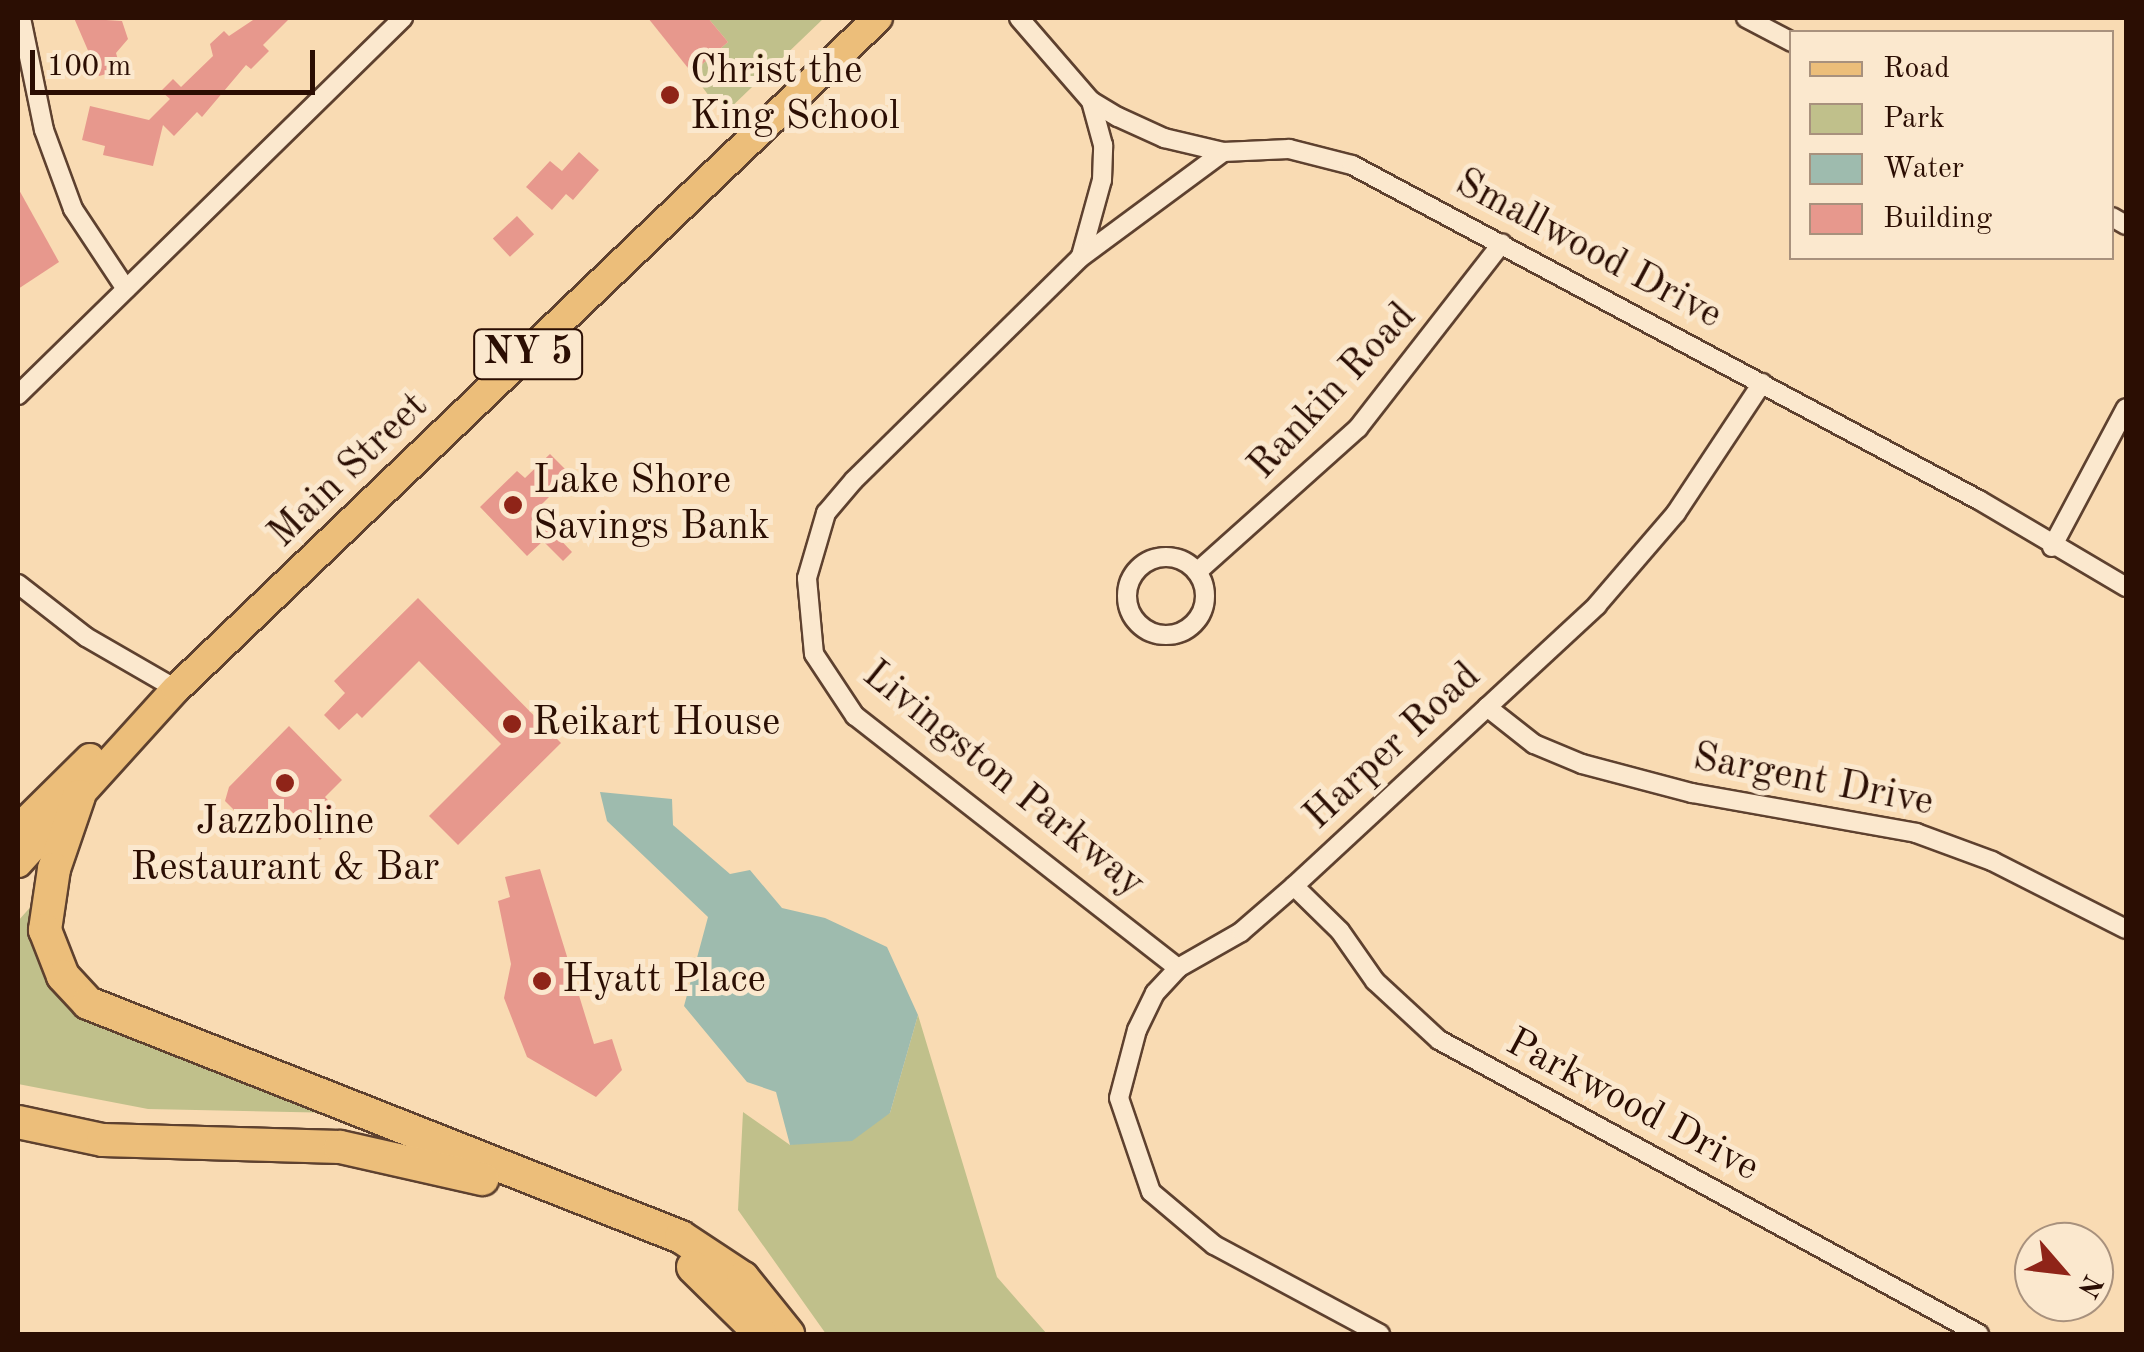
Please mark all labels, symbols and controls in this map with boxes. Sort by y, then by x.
scale bar [35,30,320,92]
legend [1789,30,2114,260]
place label: Christ the King School [690,48,900,142]
text: 100 m [47,52,131,82]
text: Road [1883,54,1950,84]
marker: Christ the King School [659,84,681,106]
text: Park [1883,104,1945,134]
text: Water [1883,154,1964,184]
street label: Smallwood Drive [1447,160,1729,340]
text: Building [1883,204,1992,234]
street label: Rankin Road [1239,294,1427,490]
road number: NY 5 [473,321,583,387]
street label: Main Street [259,383,439,559]
place label: Lake Shore Savings Bank [533,458,770,552]
marker: Lake Shore Savings Bank [502,494,524,516]
street label: Livingston Parkway [852,651,1154,909]
street label: Harper Road [1295,653,1491,841]
place label: Reikart House [532,700,780,748]
marker: Reikart House [501,713,523,735]
street label: Sargent Drive [1689,734,1937,828]
marker: Jazzboline Restaurant & Bar [274,772,296,794]
place label: Jazzboline Restaurant & Bar [131,799,439,893]
place label: Hyatt Place [562,957,766,1005]
marker: Hyatt Place [531,970,553,992]
street label: Parkwood Drive [1497,1019,1767,1193]
north arrow [2014,1222,2114,1322]
text: N [2071,1269,2106,1301]

